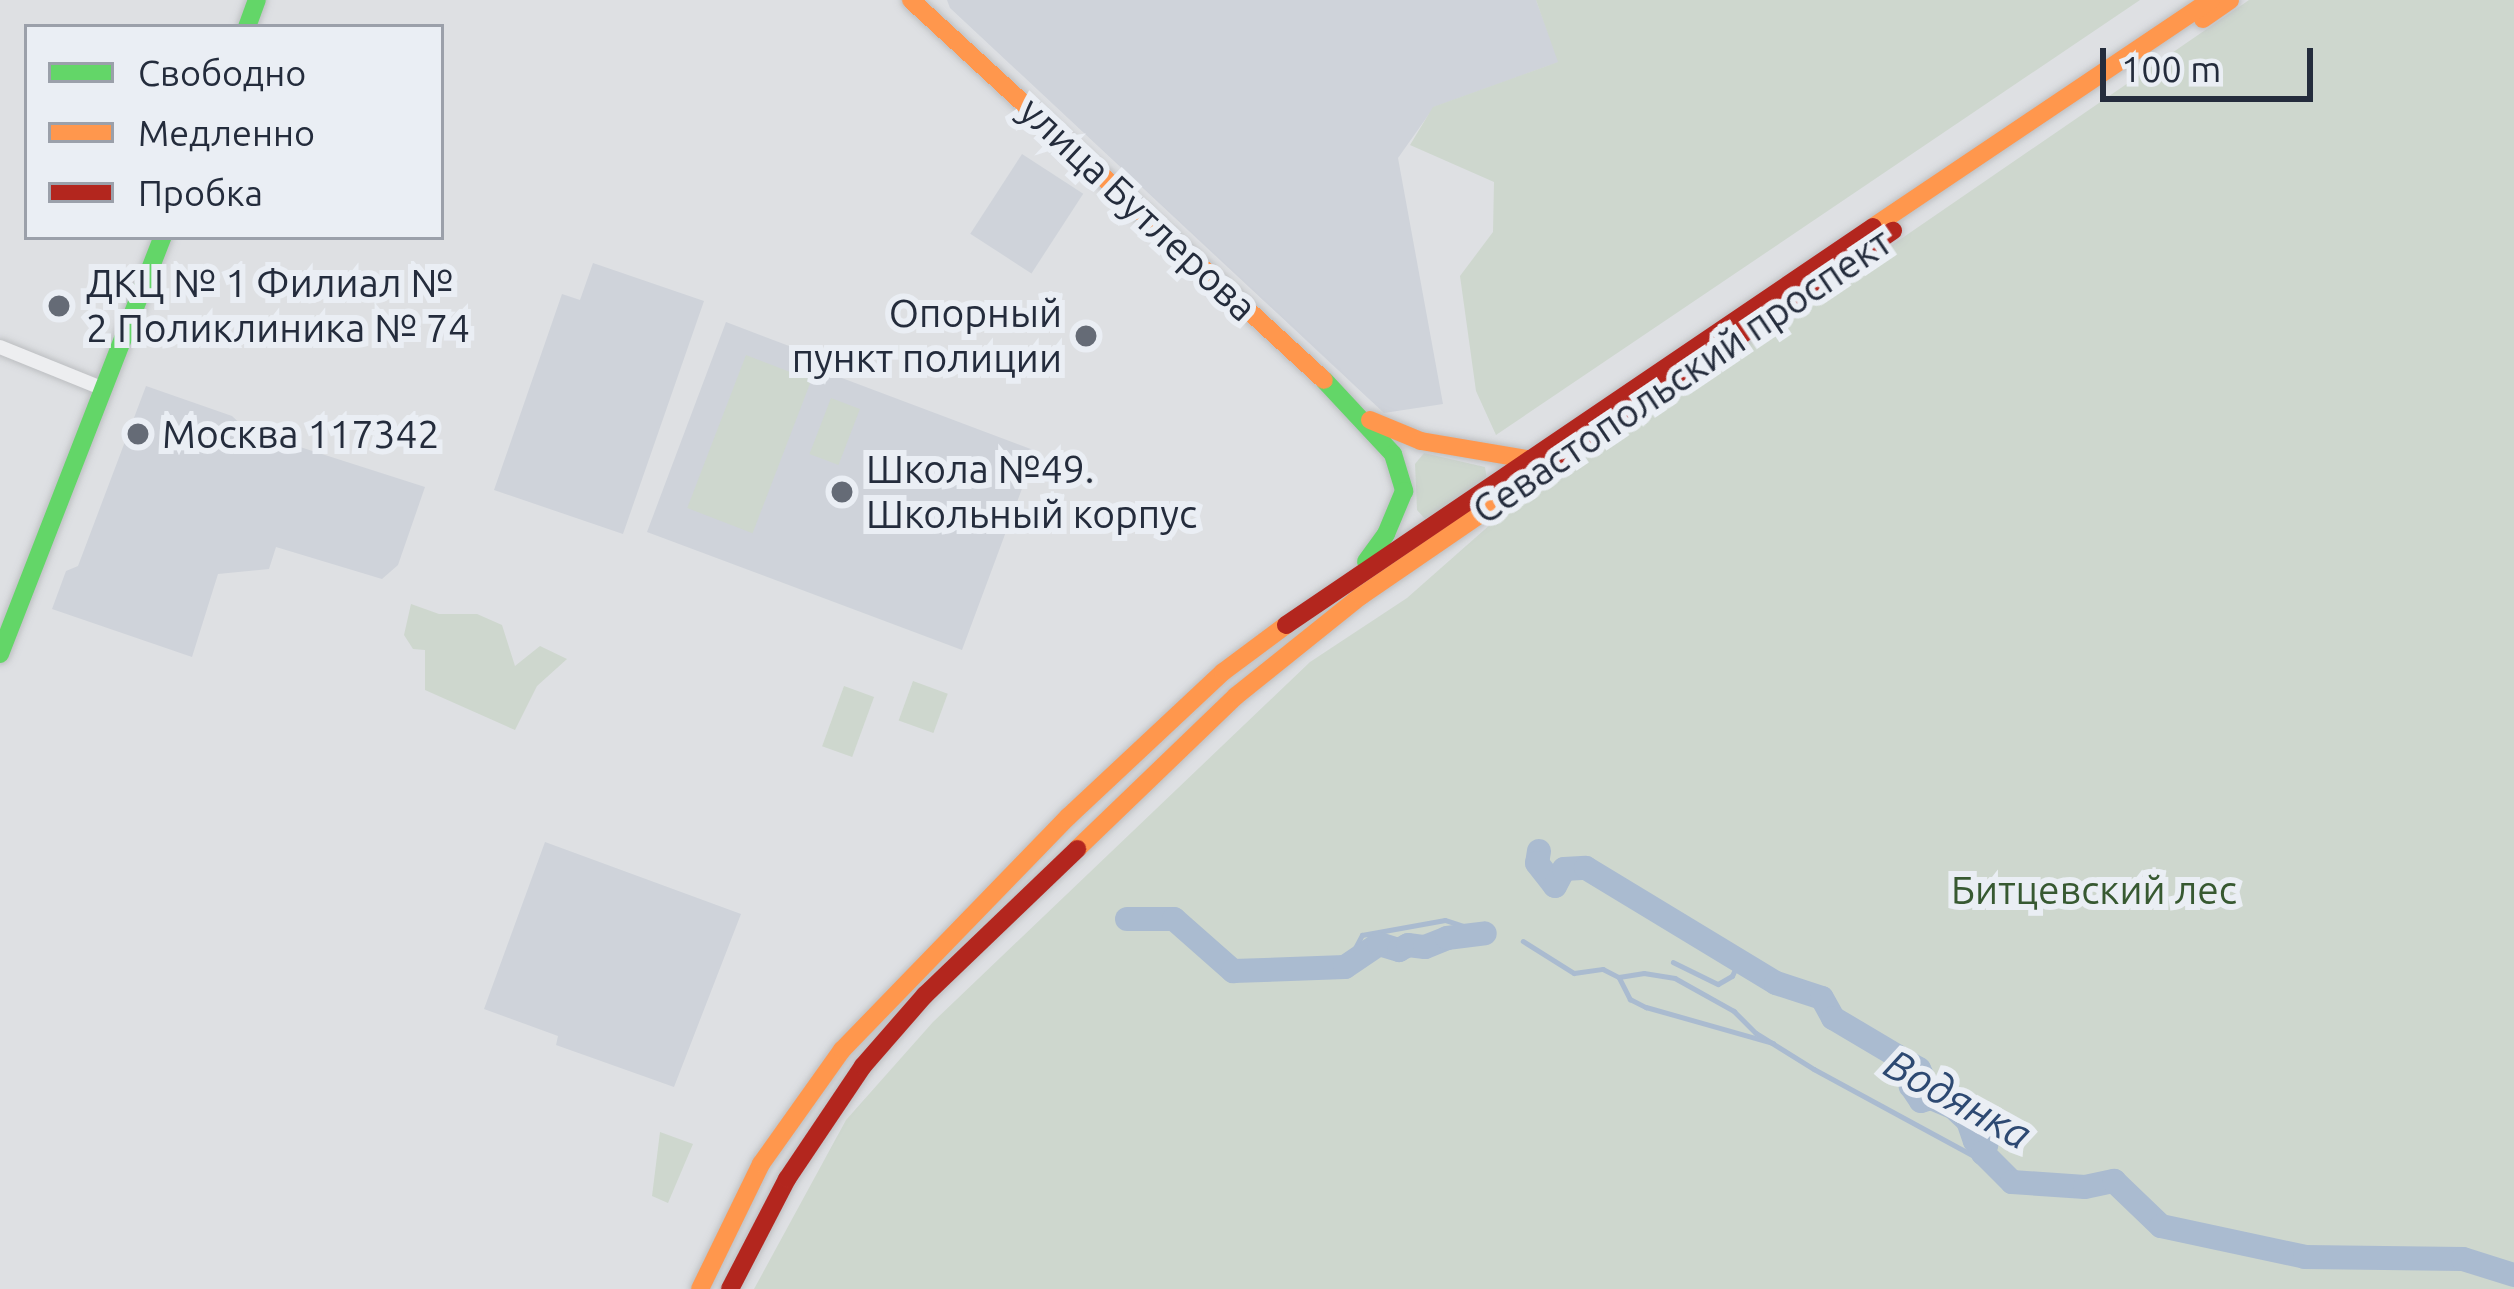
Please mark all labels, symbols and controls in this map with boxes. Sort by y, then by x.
legend [24,24,444,240]
scale bar [2106,24,2319,98]
text: 100 m [2121,48,2221,89]
text: Свободно [138,52,306,93]
street label: улица Бутлерова [1010,87,1266,331]
text: Медленно [138,112,315,153]
text: Пробка [138,172,263,213]
street label: Севастопольский проспект [1464,218,1900,534]
place label: ДКЦ № 1 Филиал № 2 Поликлиника № 74 [86,261,470,352]
marker: ДКЦ № 1 Филиал № 2 Поликлиника № 74 [43,290,75,322]
place label: Опорный пункт полиции [792,291,1062,382]
marker: Опорный пункт полиции [1073,323,1099,349]
place label: Москва 117342 [162,411,439,457]
marker: Москва 117342 [125,421,151,447]
place label: Школа №49. Школьный корпус [866,447,1197,538]
marker: Школа №49. Школьный корпус [829,479,855,505]
park label: Битцевский лес [1951,867,2237,913]
water label: Водянка [1876,1038,2040,1160]

